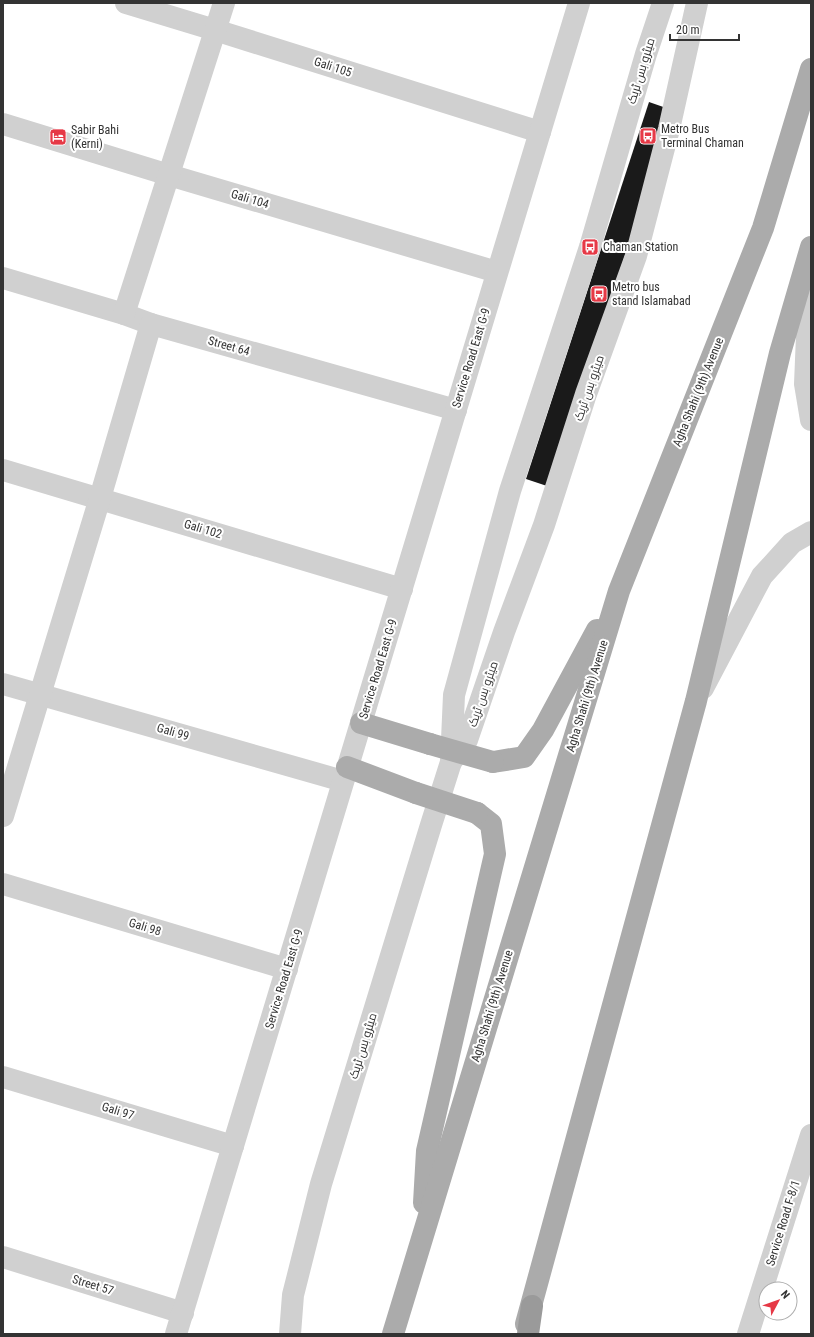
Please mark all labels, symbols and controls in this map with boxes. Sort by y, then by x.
scale bar [670,16,739,42]
text: 20 m [676,23,700,37]
street label: میٹرو بس ٹریک [624,36,658,106]
street label: Gali 105 [312,54,354,80]
place label: Metro Bus Terminal Chaman [661,122,744,150]
place label: Sabir Bahi (Kerni) [71,123,119,151]
bus stop icon: Metro Bus Terminal Chaman [638,126,658,146]
hotel icon: Sabir Bahi (Kerni) [48,127,68,147]
street label: Gali 104 [229,187,271,211]
bus stop icon: Chaman Station [580,237,600,257]
place label: Chaman Station [603,240,679,254]
place label: Metro bus stand Islamabad [612,280,691,308]
bus stop icon: Metro bus stand Islamabad [589,284,609,304]
street label: Service Road East G-9 [449,306,493,410]
street label: Street 64 [207,333,252,359]
street label: Agha Shahi (9th) Avenue [670,335,726,449]
street label: میٹرو بس ٹریک [571,353,607,423]
street label: Gali 102 [182,517,224,541]
street label: Service Road East G-9 [356,617,400,721]
street label: Agha Shahi (9th) Avenue [563,638,611,754]
street label: میٹرو بس ٹریک [465,659,501,729]
street label: Gali 99 [155,721,191,743]
street label: Gali 98 [127,915,163,939]
street label: Service Road East G-9 [262,927,306,1031]
street label: Agha Shahi (9th) Avenue [468,948,516,1064]
street label: میٹرو بس ٹریک [346,1011,380,1081]
street label: Gali 97 [100,1099,136,1123]
street label: Service Road F-8/1 [763,1178,803,1268]
street label: Street 57 [71,1272,116,1298]
north arrow [758,1281,798,1321]
text: N [778,1288,792,1302]

